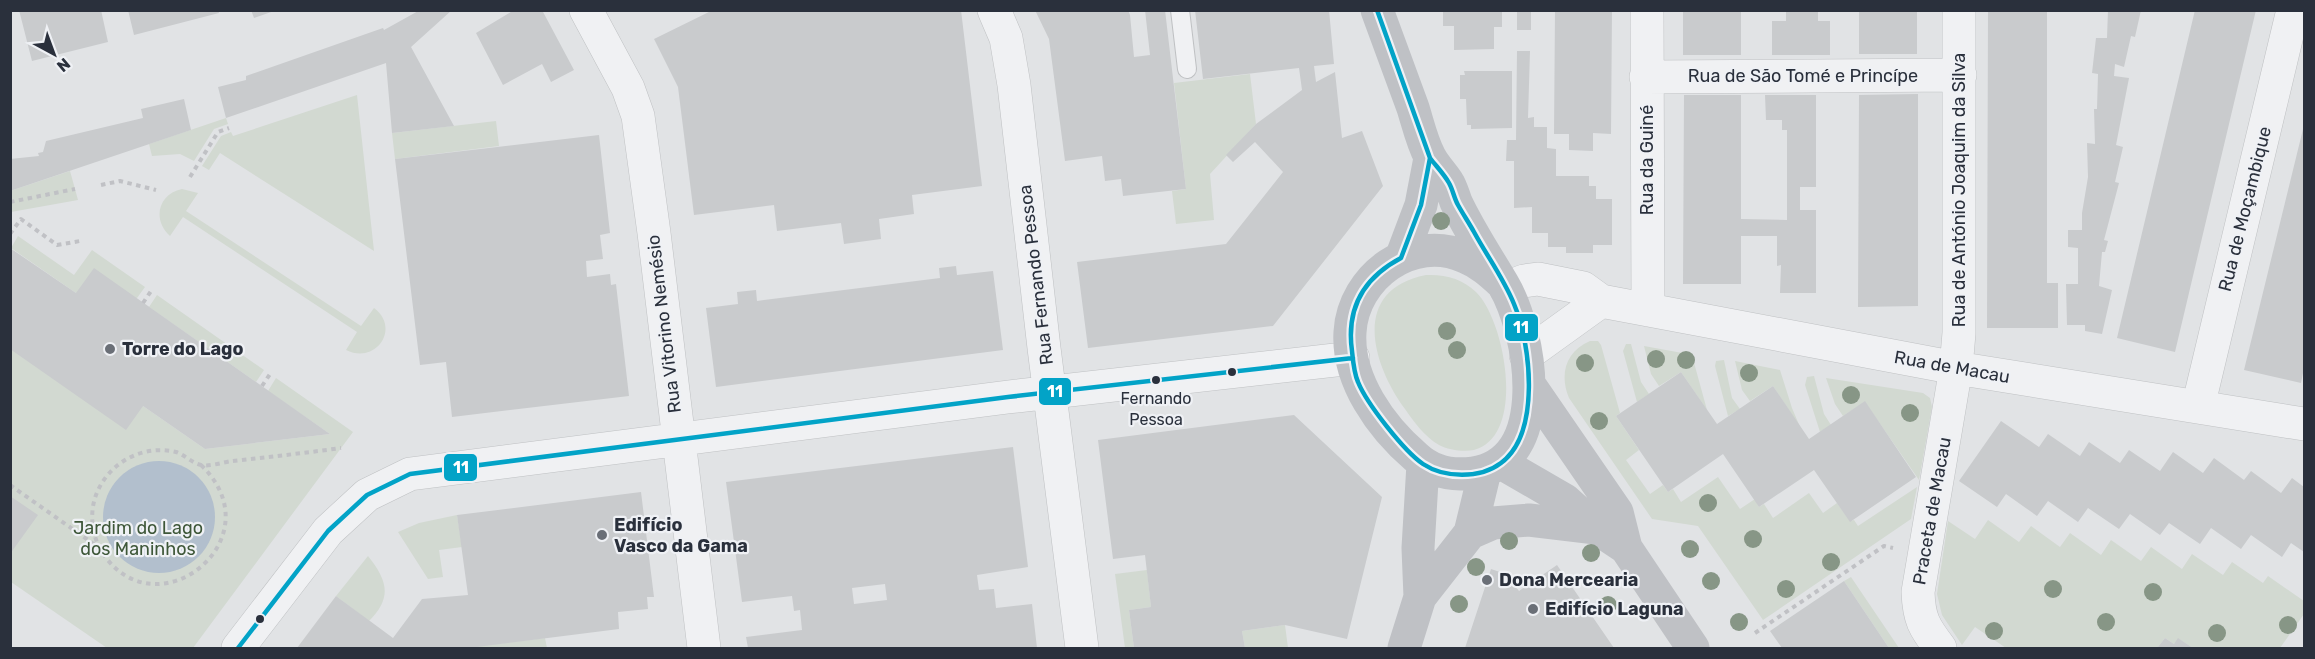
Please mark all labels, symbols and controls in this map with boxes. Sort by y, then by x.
north arrow [24,24,84,84]
street label: Rua de António Joaquim da Silva [1948,53,1970,327]
text: N [53,54,74,76]
street label: Rua de São Tomé e Princípe [1688,65,1918,87]
street label: Rua da Guiné [1636,105,1658,215]
street label: Rua de Moçambique [2214,124,2276,294]
street label: Rua Fernando Pessoa [1014,184,1058,366]
street label: Rua Vitorino Nemésio [642,234,686,414]
line badge: 11 [1504,313,1539,342]
text: 11 [1513,318,1529,337]
place label: Torre do Lago [122,338,244,360]
marker: Torre do Lago [103,342,117,356]
street label: Rua de Macau [1892,346,2012,388]
unlabelled marker [1226,366,1238,378]
marker: Fernando Pessoa [1150,374,1162,386]
line badge: 11 [1038,377,1072,406]
text: 11 [1047,382,1063,401]
place label: Fernando Pessoa [1120,389,1192,429]
street label: Praceta de Macau [1908,435,1956,587]
line badge: 11 [443,453,478,482]
text: 11 [453,458,469,477]
place label: Edifício Vasco da Gama [614,514,748,557]
park label: Jardim do Lago dos Maninhos [73,517,203,560]
marker: Edifício Vasco da Gama [595,528,609,542]
place label: Dona Mercearia [1499,569,1638,591]
marker: Dona Mercearia [1480,573,1494,587]
place label: Edifício Laguna [1545,598,1684,620]
marker: Edifício Laguna [1526,602,1540,616]
unlabelled marker [254,613,266,625]

